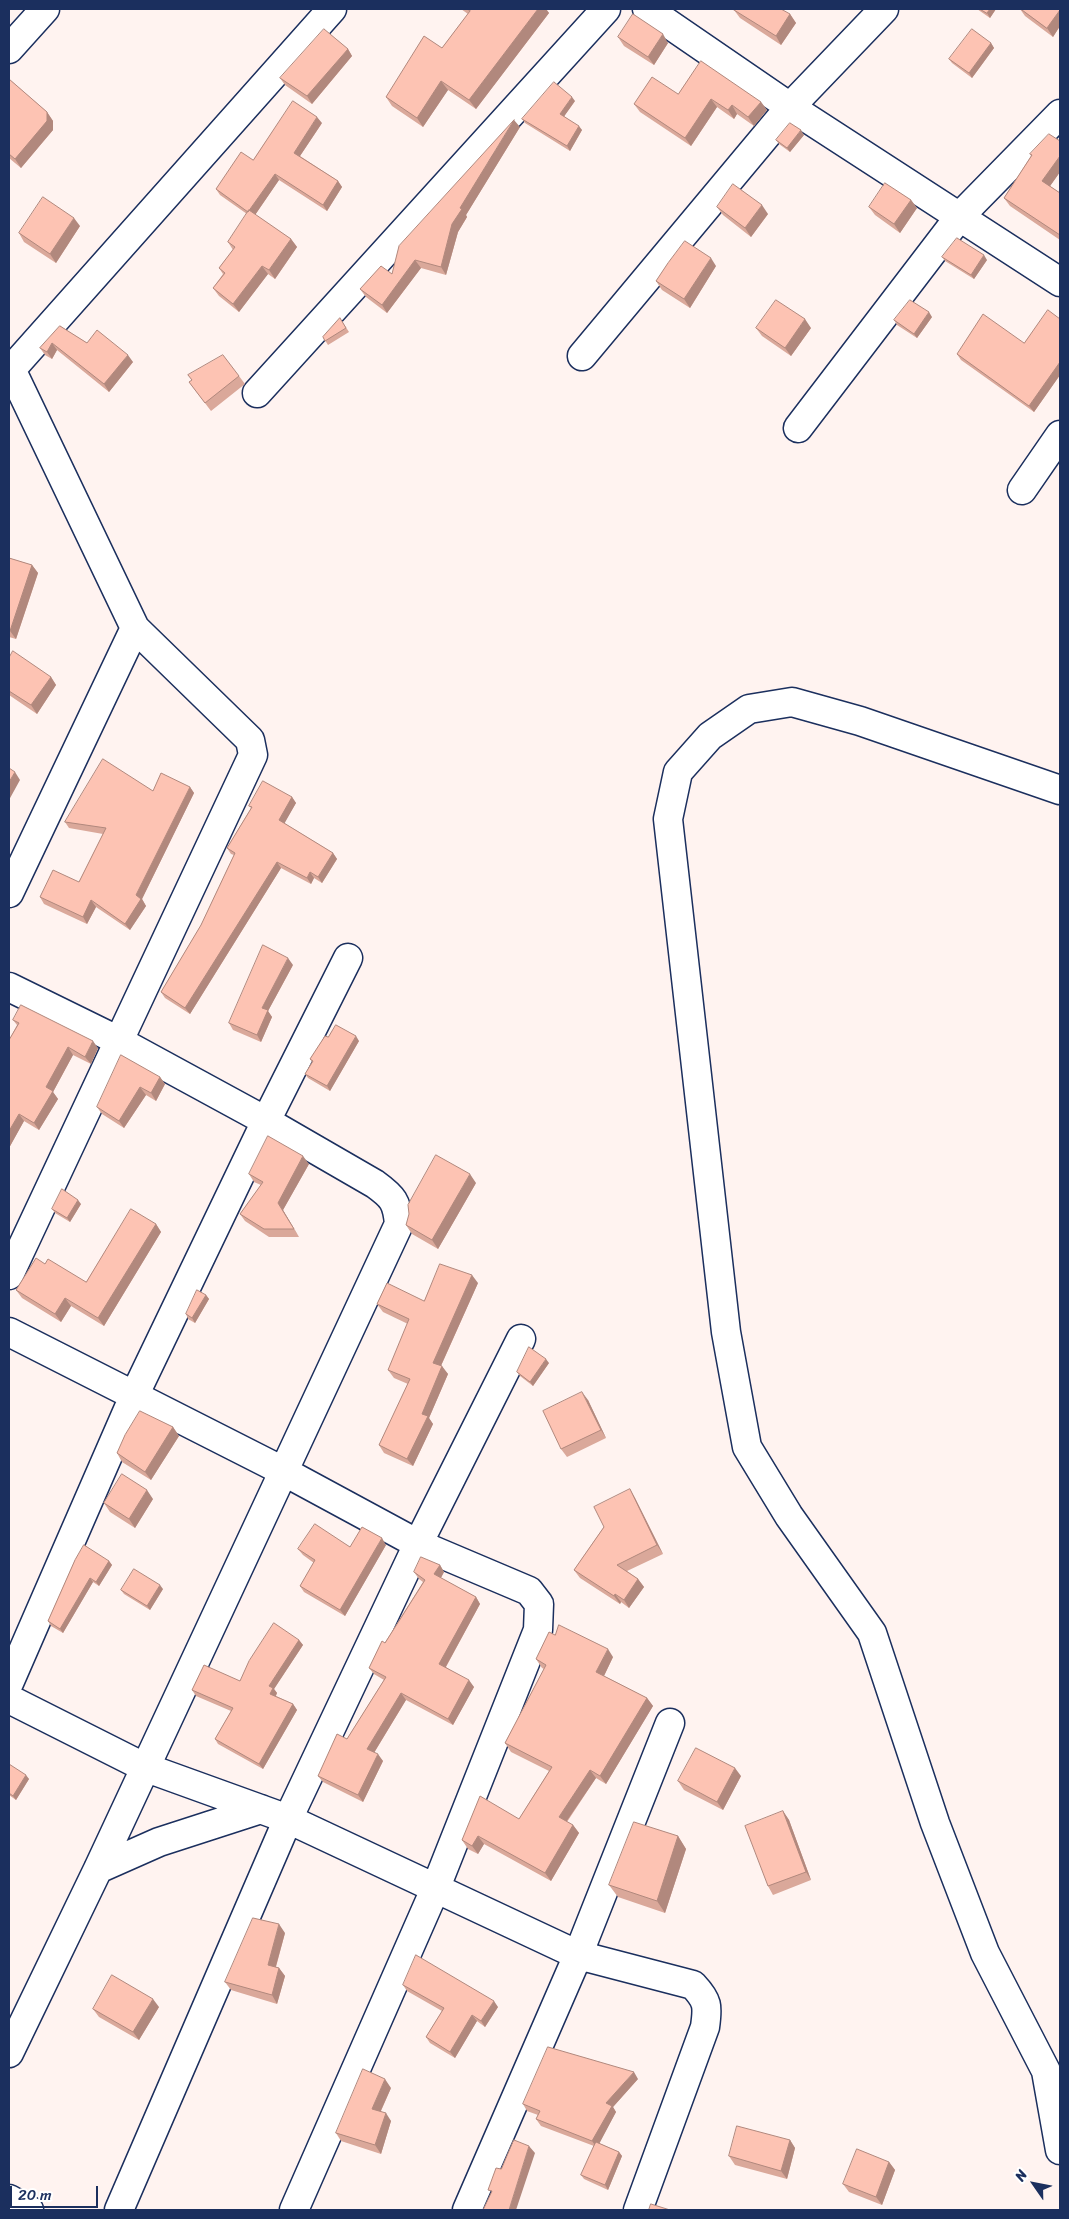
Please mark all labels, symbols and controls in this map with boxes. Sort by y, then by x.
north arrow [1009,2159,1059,2209]
text: N [1008,2165,1034,2186]
scale bar [12,2176,100,2208]
text: 20 m [18,2182,52,2208]

